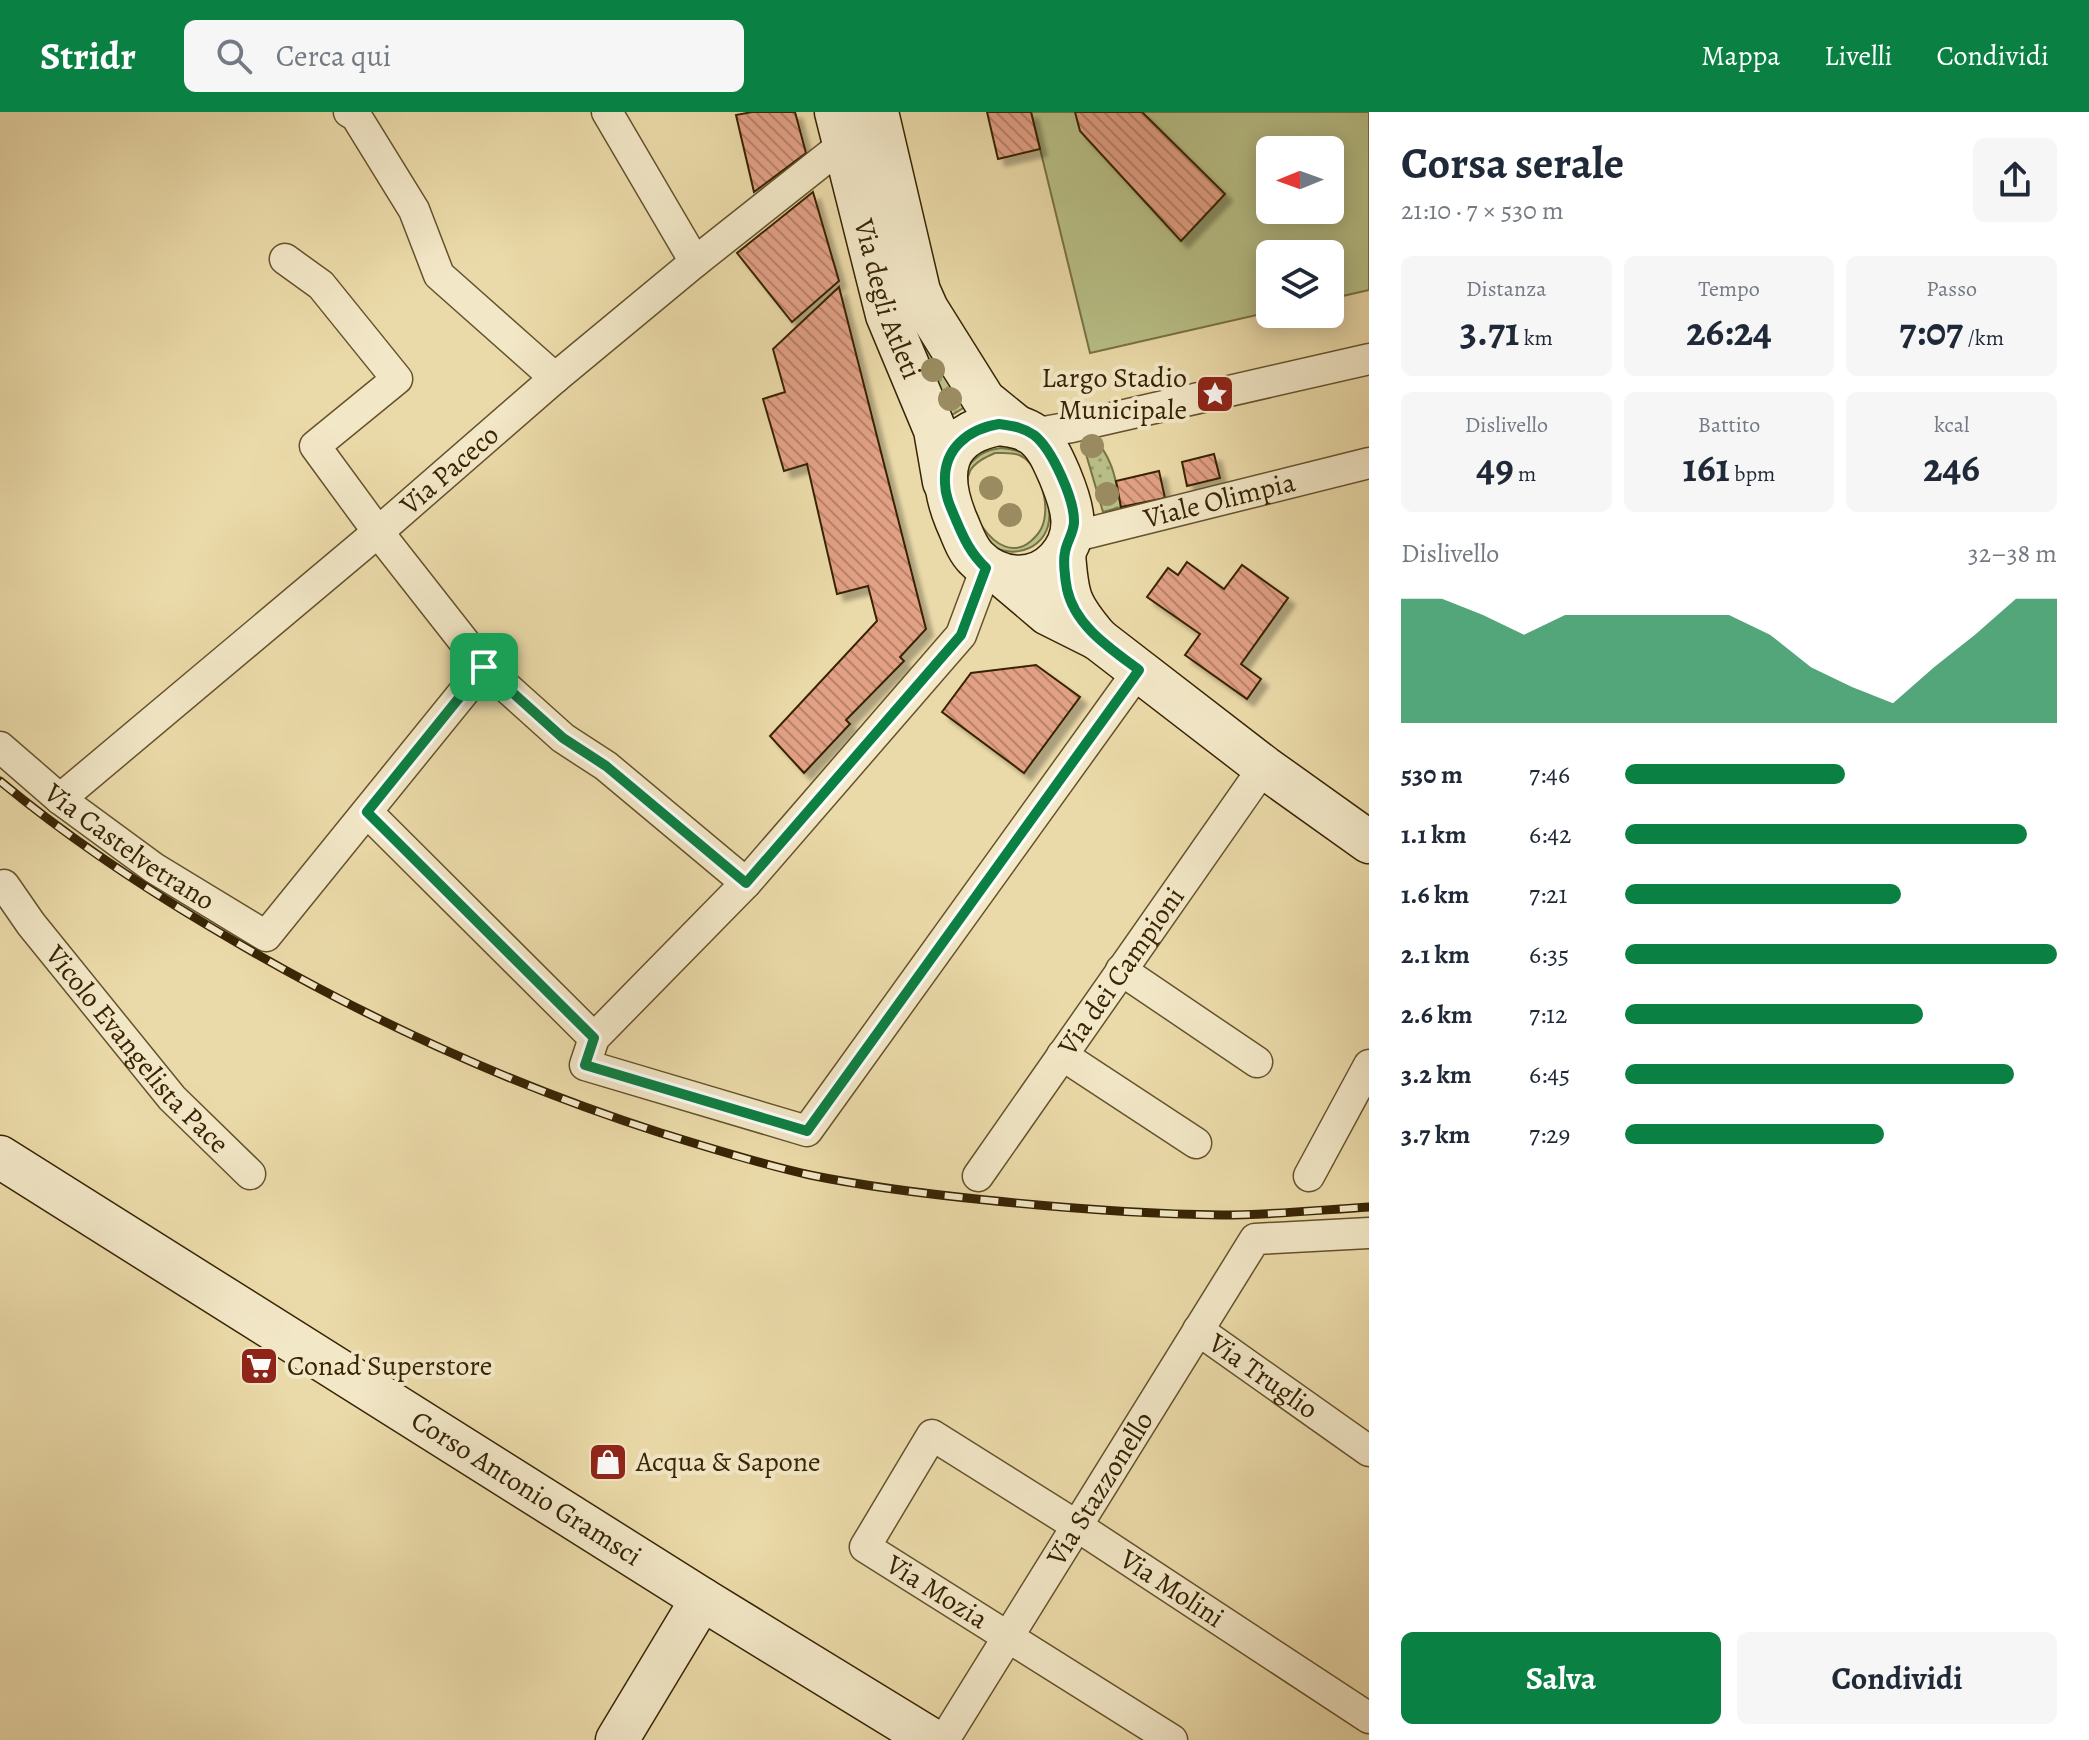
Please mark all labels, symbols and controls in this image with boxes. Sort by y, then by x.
search box [184,20,744,92]
text: Stridr [40,30,136,82]
icon: search [212,34,256,78]
text: Cerca qui [276,36,391,76]
text: Mappa [1701,37,1780,75]
text: Livelli [1824,37,1893,75]
text: Condividi [1937,37,2049,75]
text: Corsa serale [1401,133,1624,193]
north arrow [1256,136,1344,224]
map controls [1256,136,1344,328]
button: share [1973,138,2057,222]
text: 21:10 · 7 × 530 m [1401,193,1564,228]
street label: Via degli Atleti [844,214,931,385]
button: layers [1256,240,1344,328]
text: Distanza [1466,274,1547,304]
text: Tempo [1698,274,1760,304]
text: Passo [1926,274,1977,304]
text: 3.71 [1460,304,1519,359]
text: 26:24 [1686,304,1772,359]
text: 7:07 [1899,304,1963,359]
text: km [1519,323,1553,353]
text: /km [1963,323,2004,353]
place label: Largo Stadio Municipale [1042,359,1187,429]
place icon: Largo Stadio Municipale [1194,373,1236,415]
text: Dislivello [1465,410,1548,440]
text: Battito [1698,410,1760,440]
text: kcal [1934,410,1969,440]
street label: Via Paceco [391,416,507,524]
text: 49 [1476,440,1514,495]
text: 161 [1683,440,1730,495]
text: 246 [1923,440,1980,495]
text: m [1514,459,1536,489]
text: bpm [1730,459,1775,489]
street label: Viale Olimpia [1139,463,1299,538]
text: Dislivello [1401,536,1499,571]
text: 32–38 m [1968,536,2057,571]
pin [450,633,518,701]
icon: arrive [462,645,506,689]
text: 530 m [1401,757,1463,792]
text: 7:46 [1529,757,1570,792]
street label: Via Castelvetrano [35,774,222,919]
text: 1.1 km [1401,817,1467,852]
text: 6:42 [1529,817,1571,852]
text: 1.6 km [1401,877,1469,912]
text: 7:21 [1529,877,1567,912]
street label: Via dei Campioni [1049,879,1193,1064]
street label: Vicolo Evangelista Pace [36,936,237,1162]
text: 2.1 km [1401,937,1470,972]
text: 6:35 [1529,937,1569,972]
text: 2.6 km [1401,997,1473,1032]
text: 7:12 [1529,997,1567,1032]
text: 3.2 km [1401,1057,1472,1092]
text: 6:45 [1529,1057,1570,1092]
text: 3.7 km [1401,1117,1470,1152]
text: 7:29 [1529,1117,1570,1152]
street label: Via Truglio [1200,1324,1326,1428]
supermarket icon: Conad Superstore [238,1345,280,1387]
place label: Conad Superstore [287,1347,492,1385]
street label: Corso Antonio Gramsci [404,1402,649,1575]
street label: Via Stazzonello [1037,1404,1162,1574]
shop icon: Acqua & Sapone [587,1441,629,1483]
place label: Acqua & Sapone [635,1443,821,1481]
street label: Via Molini [1112,1540,1232,1637]
street label: Via Mozia [878,1545,995,1638]
button: Salva [1401,1632,1721,1724]
button: Condividi [1737,1632,2057,1724]

